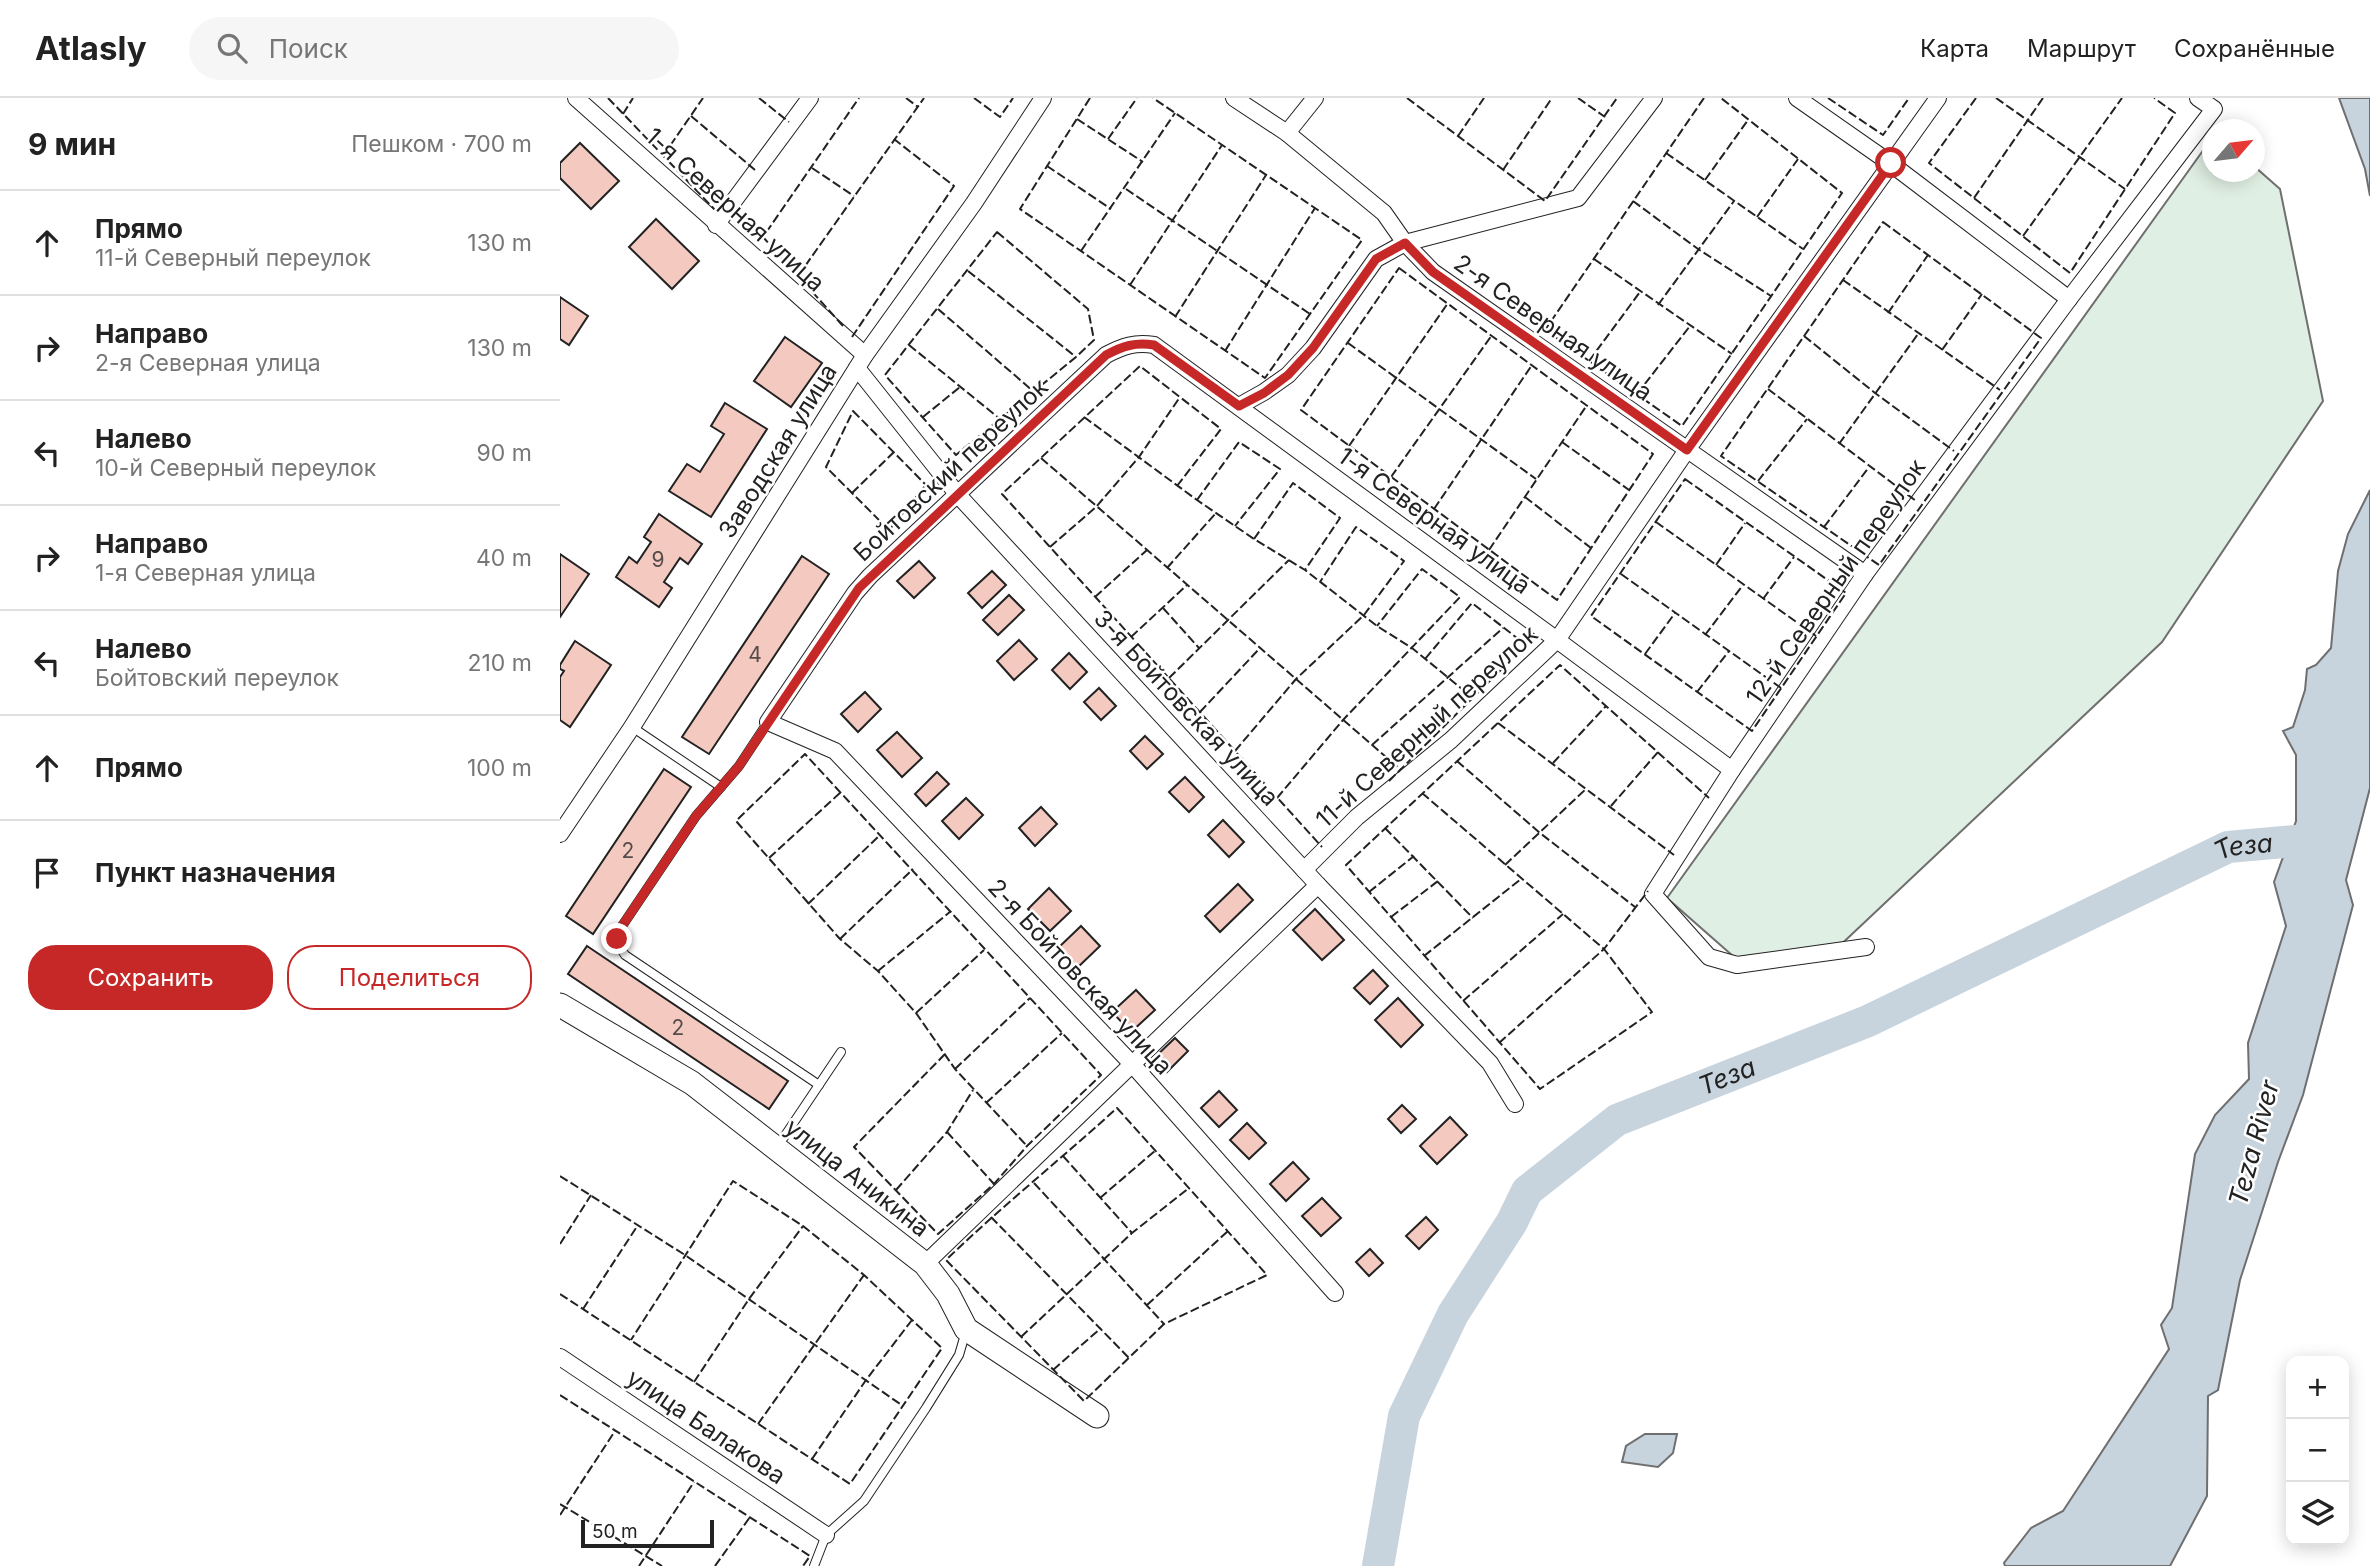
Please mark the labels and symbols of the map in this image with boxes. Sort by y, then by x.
north arrow [2202,119,2265,182]
street label: 1-я Северная улица [640,122,831,298]
route start [1875,147,1906,178]
street label: 2-я Северная улица [1449,248,1658,407]
street label: Заводская улица [712,358,843,543]
street label: Бойтовский переулок [848,372,1054,567]
street label: 1-я Северная улица [1333,441,1536,600]
street label: 12-й Северный переулок [1740,453,1931,710]
house number: 9 [651,547,665,572]
street label: 3-я Бойтовская улица [1088,604,1285,812]
street label: 11-й Северный переулок [1310,619,1543,834]
house number: 4 [748,642,762,667]
water label: Теза [2209,827,2274,866]
house number: 2 [622,838,634,863]
street label: 2-я Бойтовская улица [982,873,1179,1081]
route end [601,923,632,954]
house number: 2 [672,1015,684,1040]
water label: Теза [1694,1051,1760,1101]
water label: Teza River [2222,1076,2285,1209]
street label: улица Аникина [780,1112,935,1243]
street label: улица Балакова [621,1363,791,1490]
scale bar [581,1517,714,1549]

